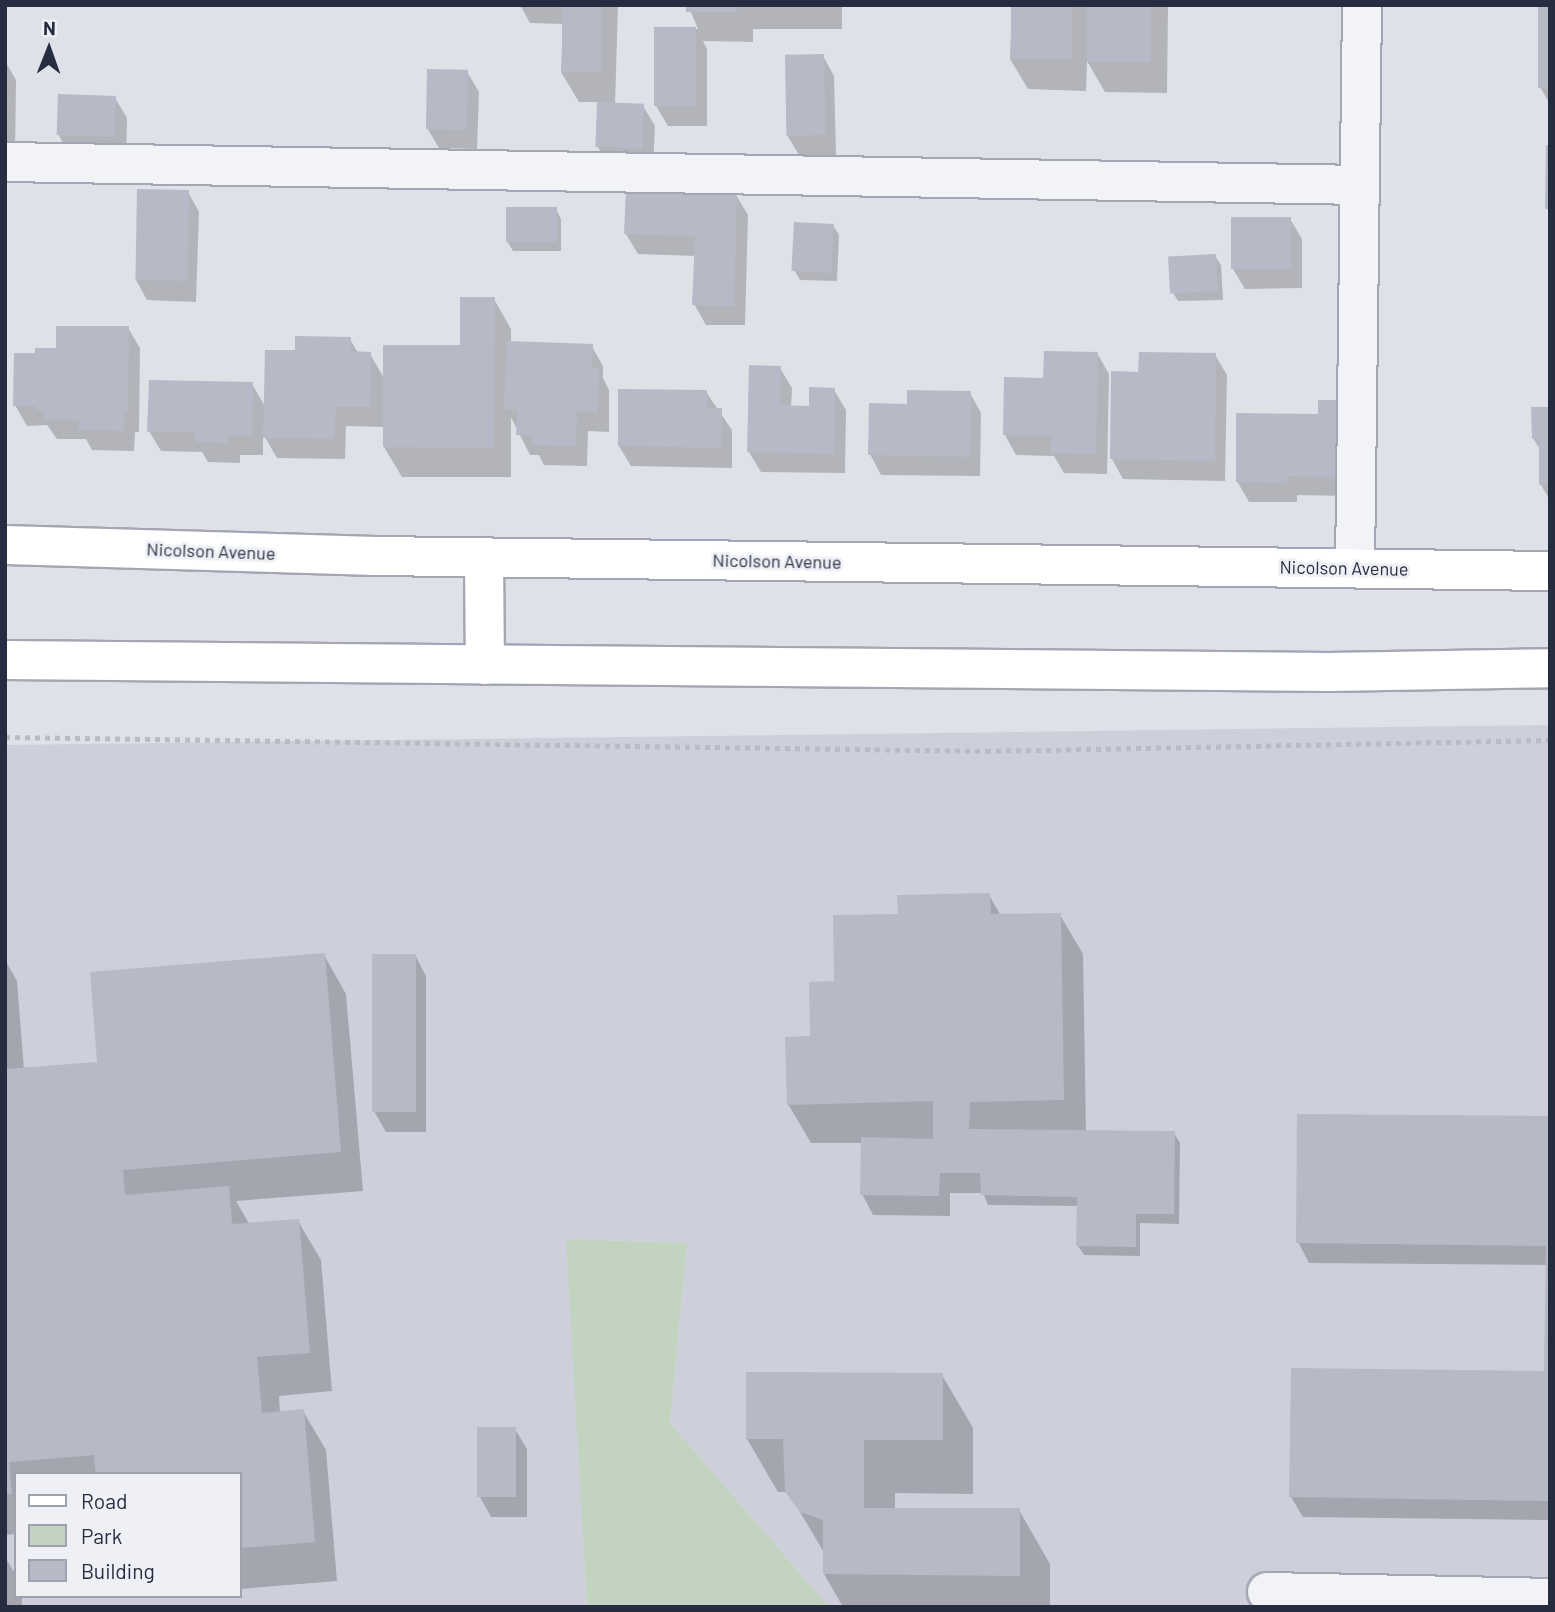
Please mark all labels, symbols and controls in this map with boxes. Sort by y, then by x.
north arrow [14,14,84,84]
text: N [43,16,56,39]
street label: Nicolson Avenue [146,538,276,564]
street label: Nicolson Avenue [712,549,842,573]
street label: Nicolson Avenue [1279,556,1409,580]
legend [14,1472,242,1598]
text: Road [81,1488,127,1513]
text: Park [81,1523,122,1548]
text: Building [81,1558,155,1583]

